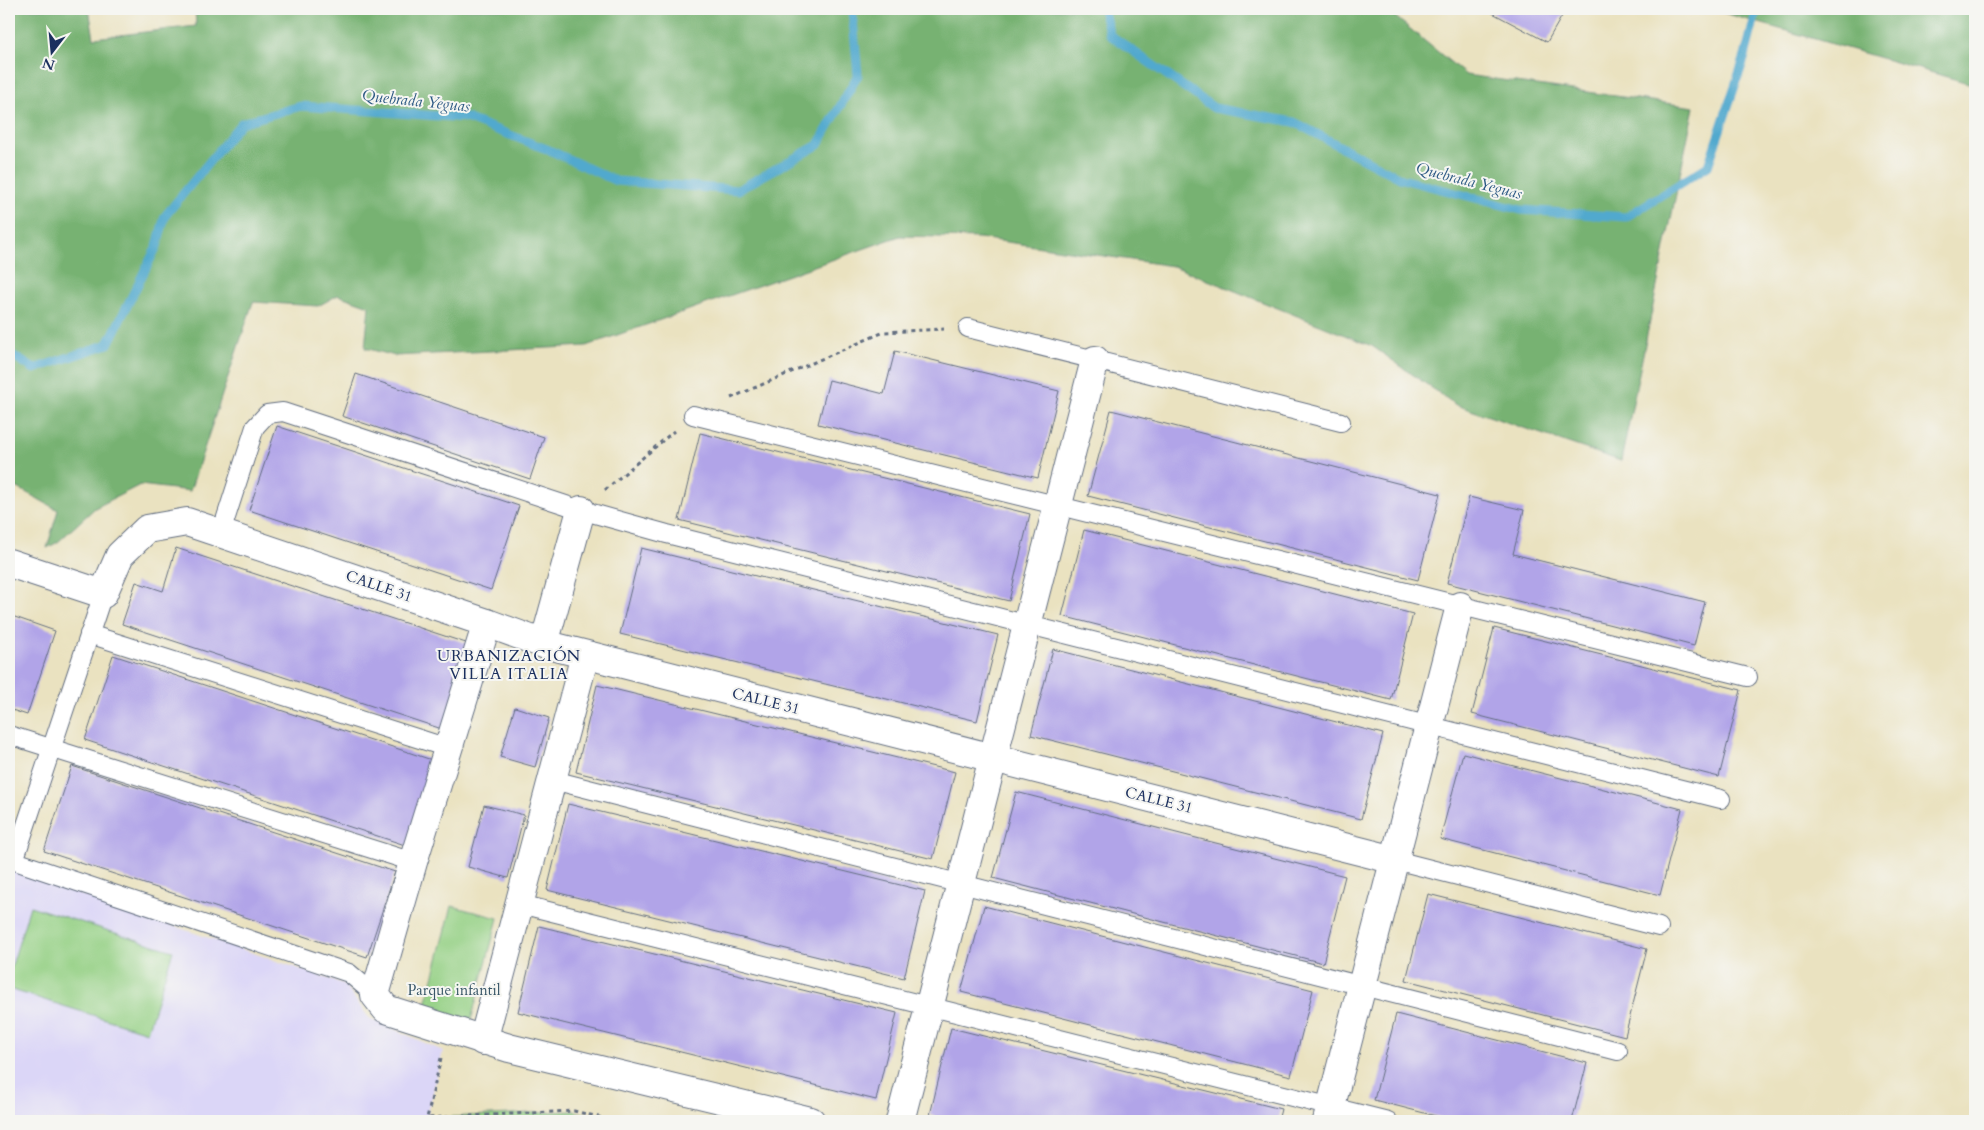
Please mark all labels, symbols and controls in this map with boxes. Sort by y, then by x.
north arrow [28,28,78,78]
text: N [40,53,57,75]
water label: Quebrada Yeguas [361,84,472,118]
water label: Quebrada Yeguas [1414,157,1525,205]
street label: CALLE 31 [343,565,415,607]
district label: URBANIZACIÓN VILLA ITALIA [437,645,581,685]
street label: CALLE 31 [730,683,802,719]
street label: CALLE 31 [1123,782,1195,818]
park label: Parque infantil [407,980,501,1000]

